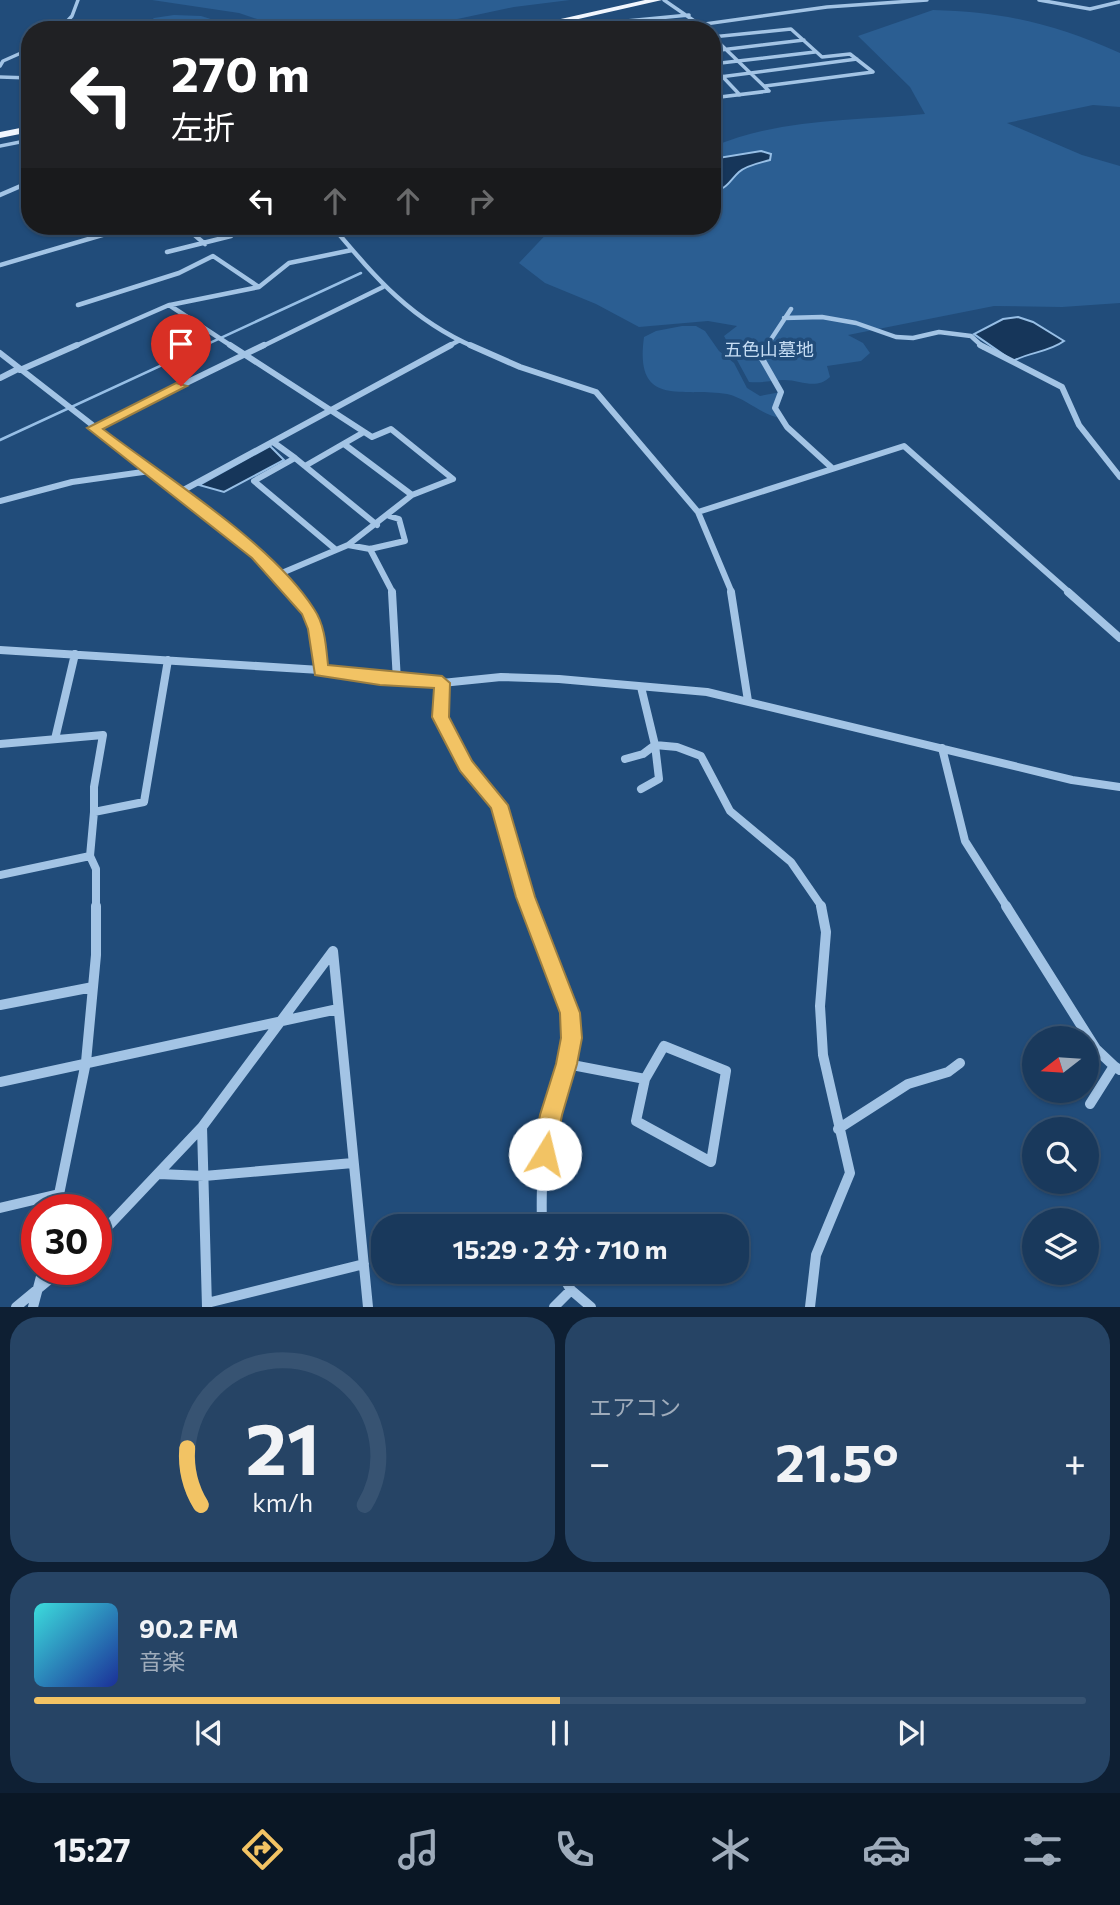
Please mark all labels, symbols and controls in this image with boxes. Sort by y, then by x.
text: 270 m [171,42,310,102]
icon: left [56,49,147,140]
text: 左折 [171,106,235,146]
icon: left [243,182,281,220]
icon: ahead [316,182,354,220]
icon: ahead [389,182,427,220]
icon: right [462,182,500,220]
pin [151,314,211,386]
icon: arrive [162,325,200,363]
park label: 五色山墓地 [724,338,814,360]
north arrow [1022,1026,1099,1102]
map controls [1022,1026,1099,1285]
position arrow [508,1117,582,1191]
button: search [1022,1117,1099,1194]
speed limit sign: 30 [21,1194,112,1285]
button: layers [1022,1208,1099,1285]
text: 15:29 · 2 分 · 710 m [453,1233,667,1264]
text: エアコン [589,1393,681,1421]
text: 21 [245,1402,320,1491]
text: 21.5° [775,1429,899,1493]
text: − [589,1438,611,1485]
text: + [1064,1438,1086,1485]
text: km/h [252,1487,313,1517]
text: 90.2 FM [139,1612,239,1643]
text: 音楽 [139,1647,185,1675]
icon: previous [190,1714,228,1752]
icon: pause [541,1714,579,1752]
icon: next [892,1714,930,1752]
icon: directions [238,1825,287,1874]
icon: music [394,1825,443,1874]
icon: phone [550,1825,599,1874]
icon: climate [706,1825,755,1874]
icon: car [862,1825,911,1874]
icon: filters [1018,1825,1067,1874]
text: 15:27 [53,1829,131,1869]

